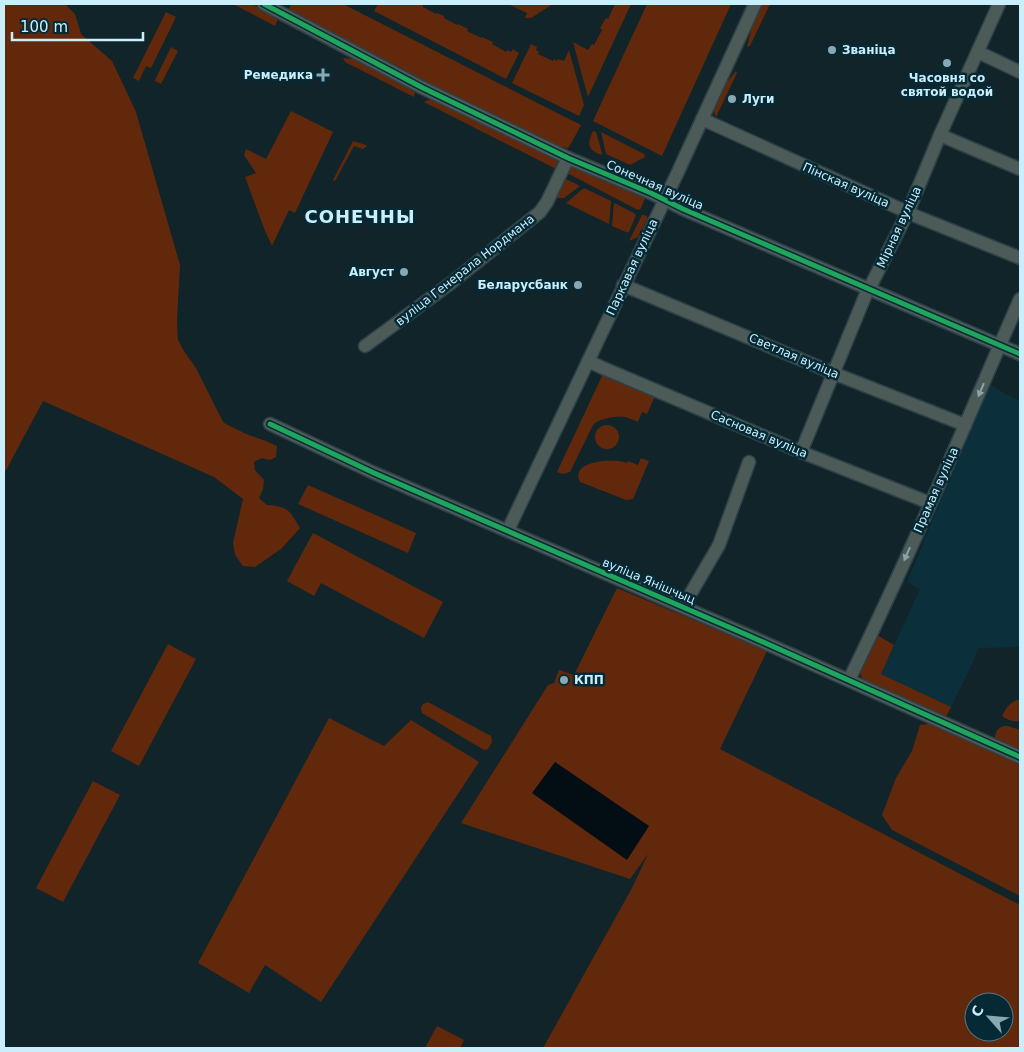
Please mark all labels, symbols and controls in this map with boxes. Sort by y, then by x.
scale bar [12,10,144,42]
text: 100 m [20,18,68,36]
place label: Званіца [842,43,896,57]
marker: Званіца [826,44,838,56]
marker: Часовня со святой водой [941,57,953,69]
place label: Ремедика [244,68,313,82]
marker: Ремедика [317,69,329,81]
place label: Часовня со святой водой [901,71,993,99]
place label: Луги [742,92,774,106]
marker: Луги [726,93,738,105]
street label: Сонечная вуліца [604,157,706,213]
street label: Пінская вуліца [801,160,891,210]
street label: Мірная вуліца [874,184,924,270]
district label: СОНЕЧНЫ [304,206,416,227]
street label: вуліца Генерала Нордмана [393,211,537,329]
street label: Паркавая вуліца [604,217,660,317]
place label: Август [349,265,394,279]
marker: Август [398,266,410,278]
place label: Беларусбанк [477,278,568,292]
marker: Беларусбанк [572,279,584,291]
street label: Светлая вуліца [747,331,841,381]
one-way arrow [976,383,984,397]
street label: Сасновая вуліца [709,407,809,461]
street label: Прамая вуліца [911,445,961,535]
one-way arrow [903,547,911,561]
street label: вуліца Янішчыц [600,555,698,607]
place label: КПП [574,673,604,687]
marker: КПП [558,674,570,686]
north arrow [964,992,1014,1042]
text: С [968,1003,987,1019]

